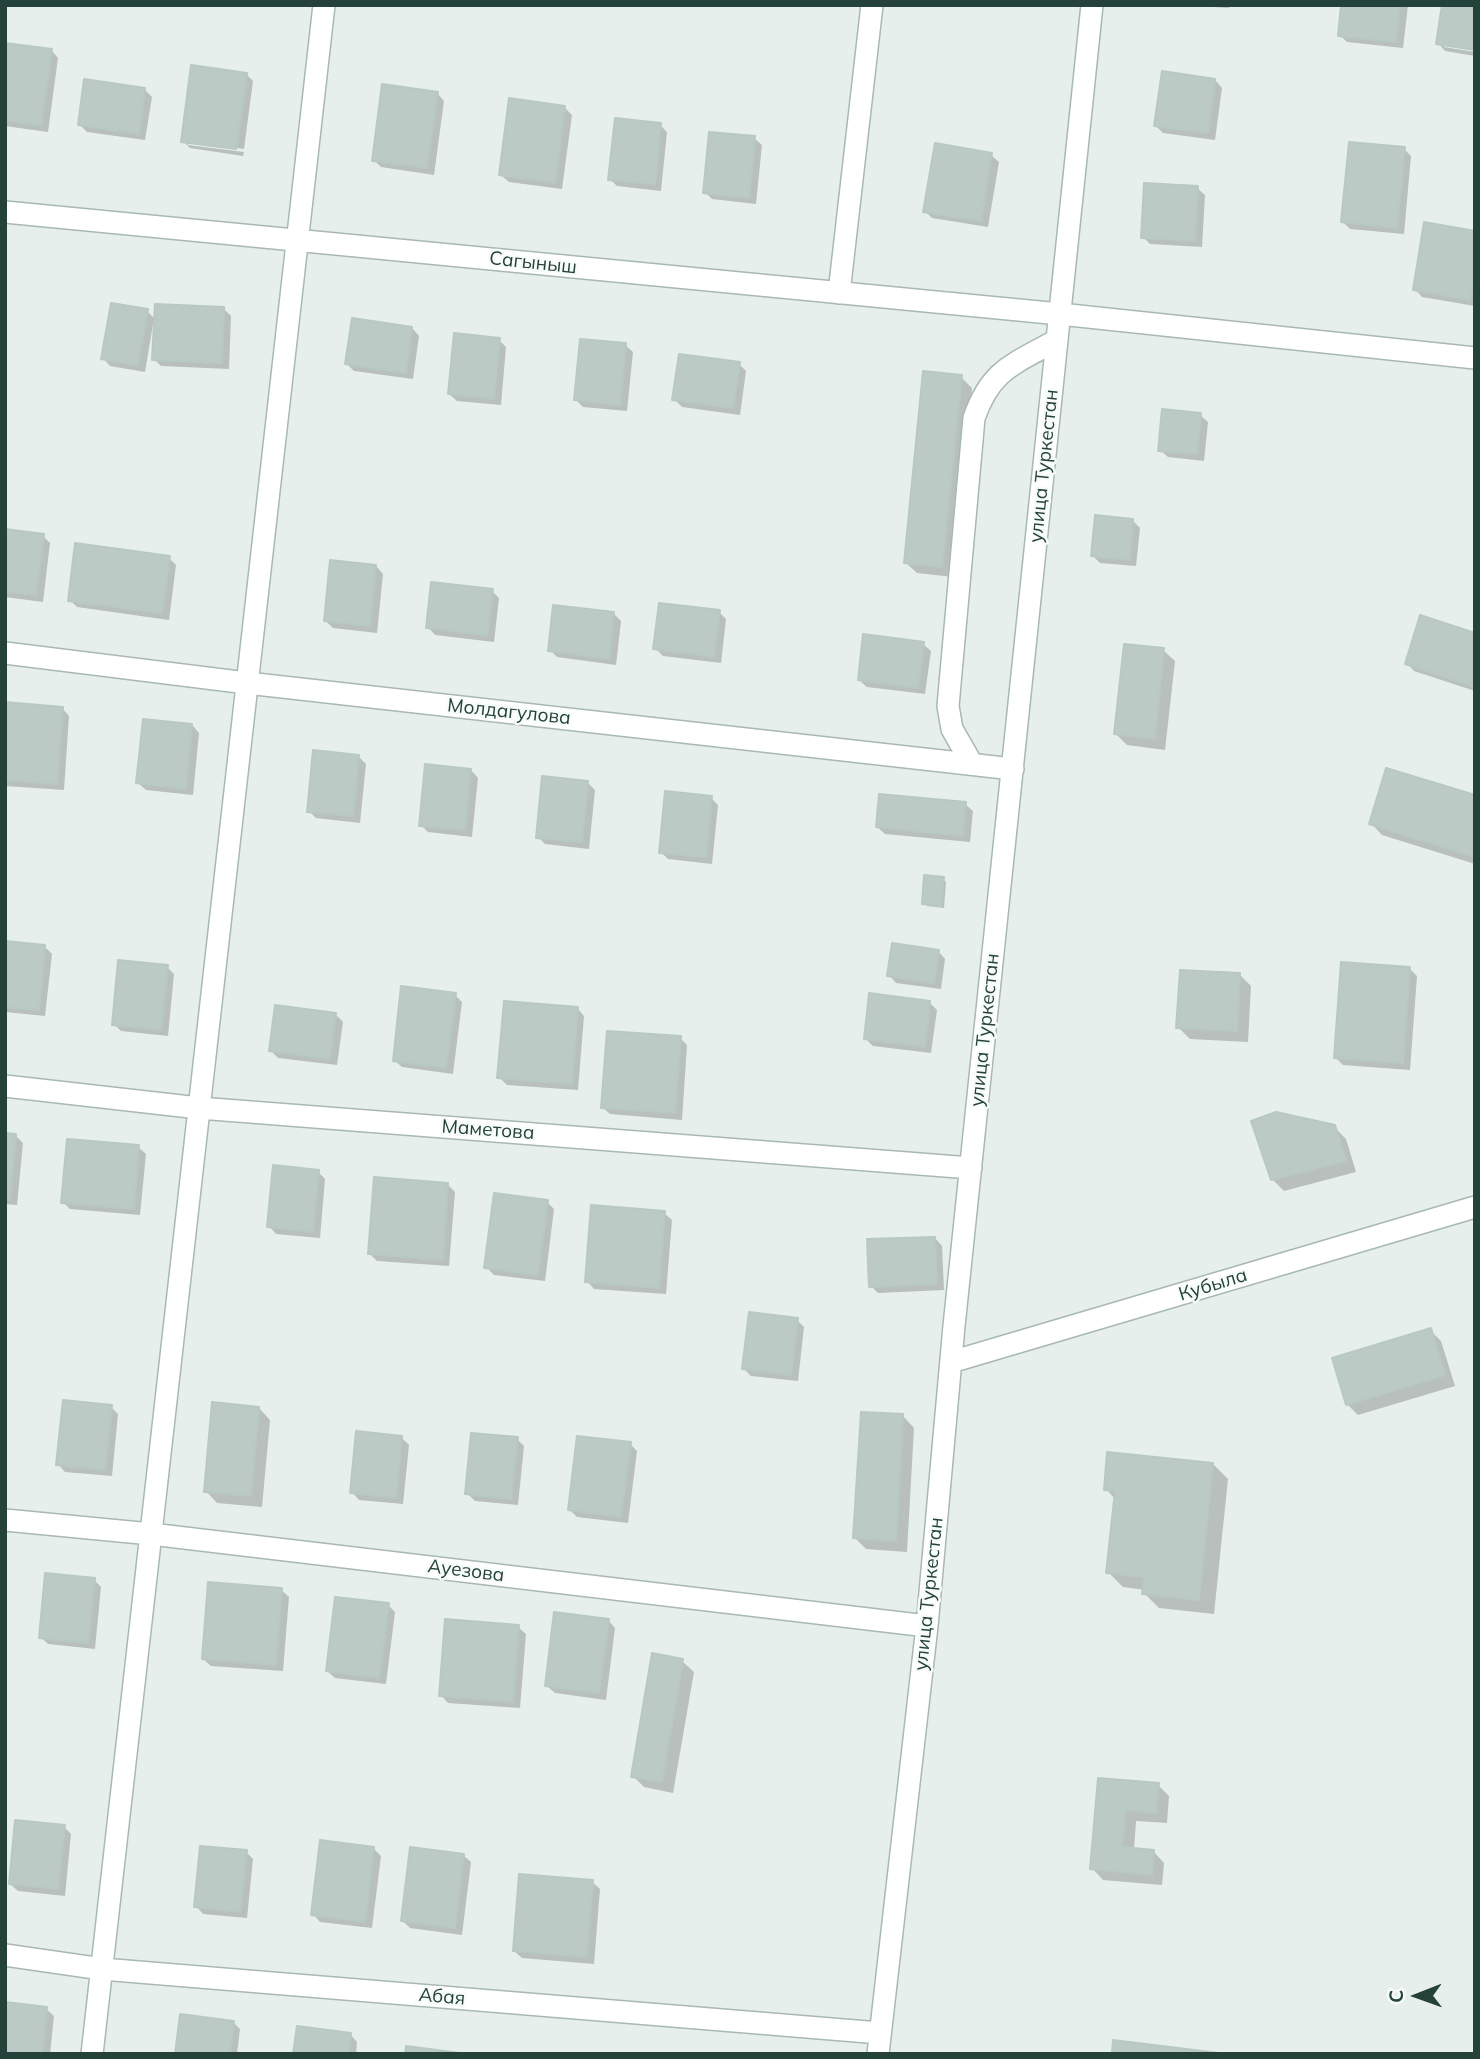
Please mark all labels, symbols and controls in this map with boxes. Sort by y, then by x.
street label: Сагыныш [488,247,578,279]
street label: улица Туркестан [1025,388,1063,544]
street label: Молдагулова [446,694,572,730]
street label: улица Туркестан [966,952,1004,1108]
street label: Маметова [441,1115,535,1145]
street label: Кубыла [1176,1264,1250,1306]
street label: улица Туркестан [910,1516,948,1672]
street label: Ауезова [426,1555,506,1587]
north arrow [1382,1961,1452,2031]
street label: Абая [418,1984,466,2010]
text: С [1384,1990,1408,2003]

